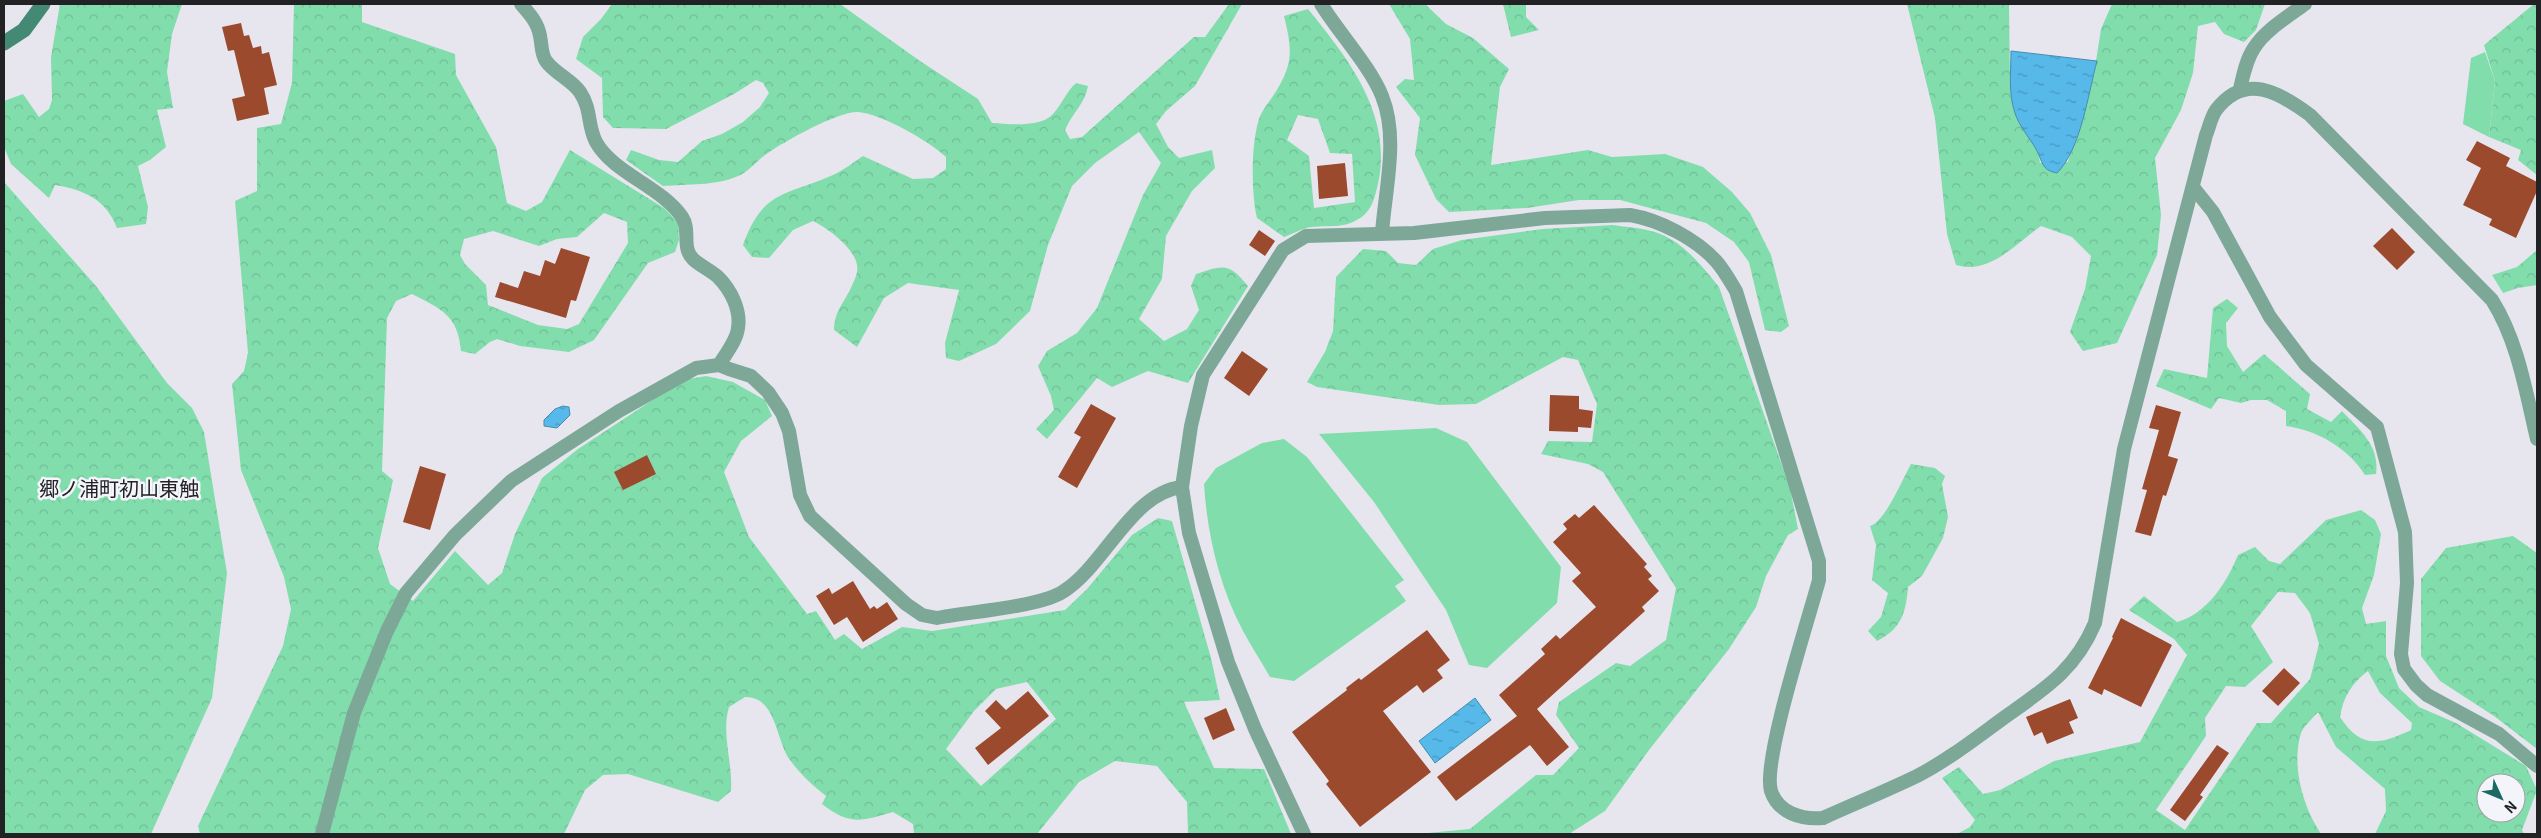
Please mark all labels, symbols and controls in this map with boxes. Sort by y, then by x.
district label: 郷ノ浦町初山東触 [39,473,199,502]
north arrow [2476,773,2526,823]
text: N [2500,797,2522,818]

